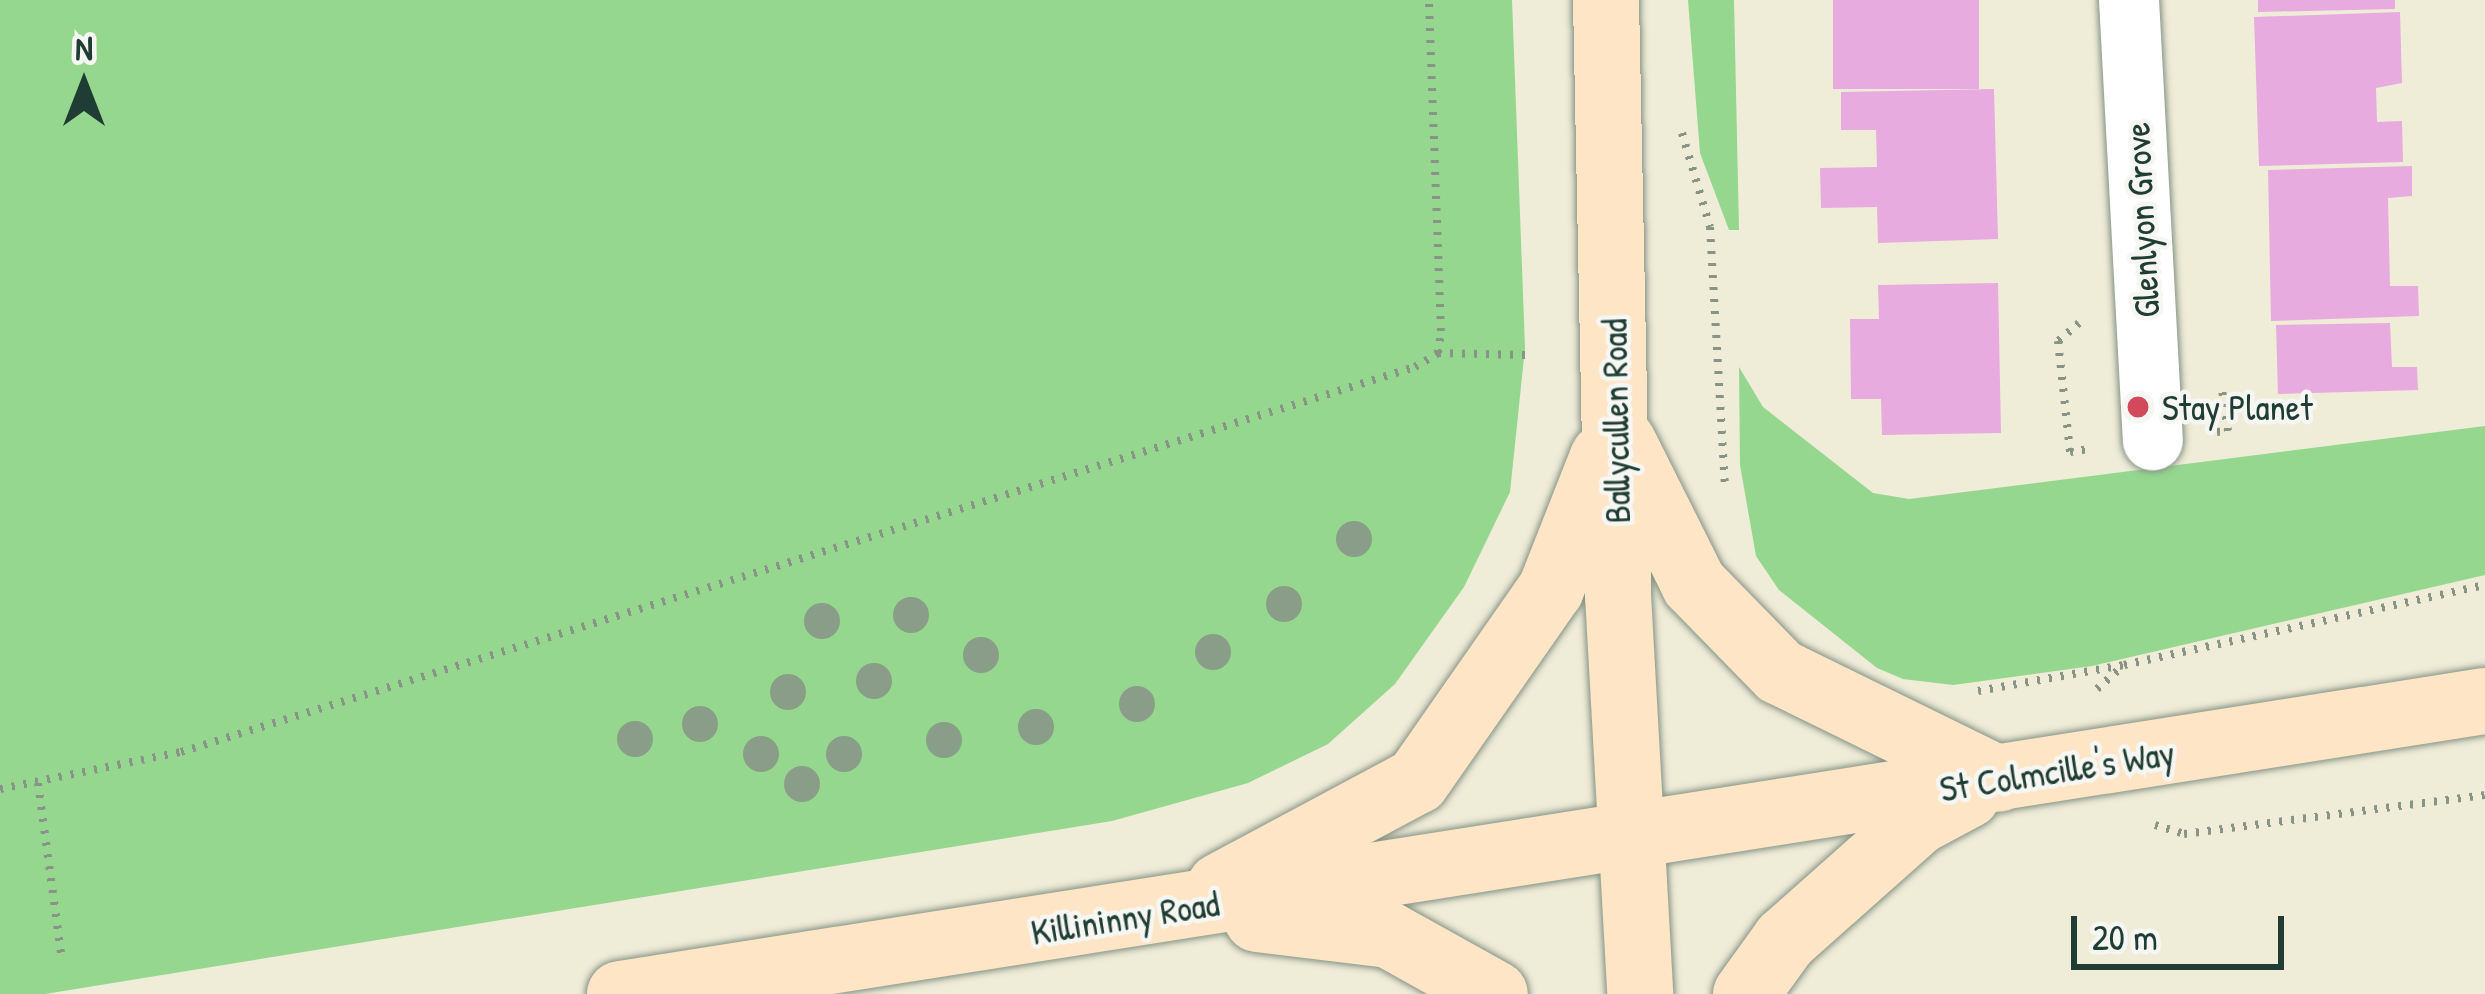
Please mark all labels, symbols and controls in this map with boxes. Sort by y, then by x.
north arrow [24,24,144,144]
text: N [75,26,93,70]
street label: Glenlyon Grove [2114,121,2168,319]
street label: Ballycullen Road [1592,318,1638,524]
place label: Stay Planet [2162,385,2313,429]
marker: Stay Planet [2125,394,2151,420]
street label: St Colmcille's Way [1937,730,2177,810]
street label: Killininny Road [1028,881,1222,953]
scale bar [2077,892,2290,966]
text: 20 m [2092,912,2158,961]

